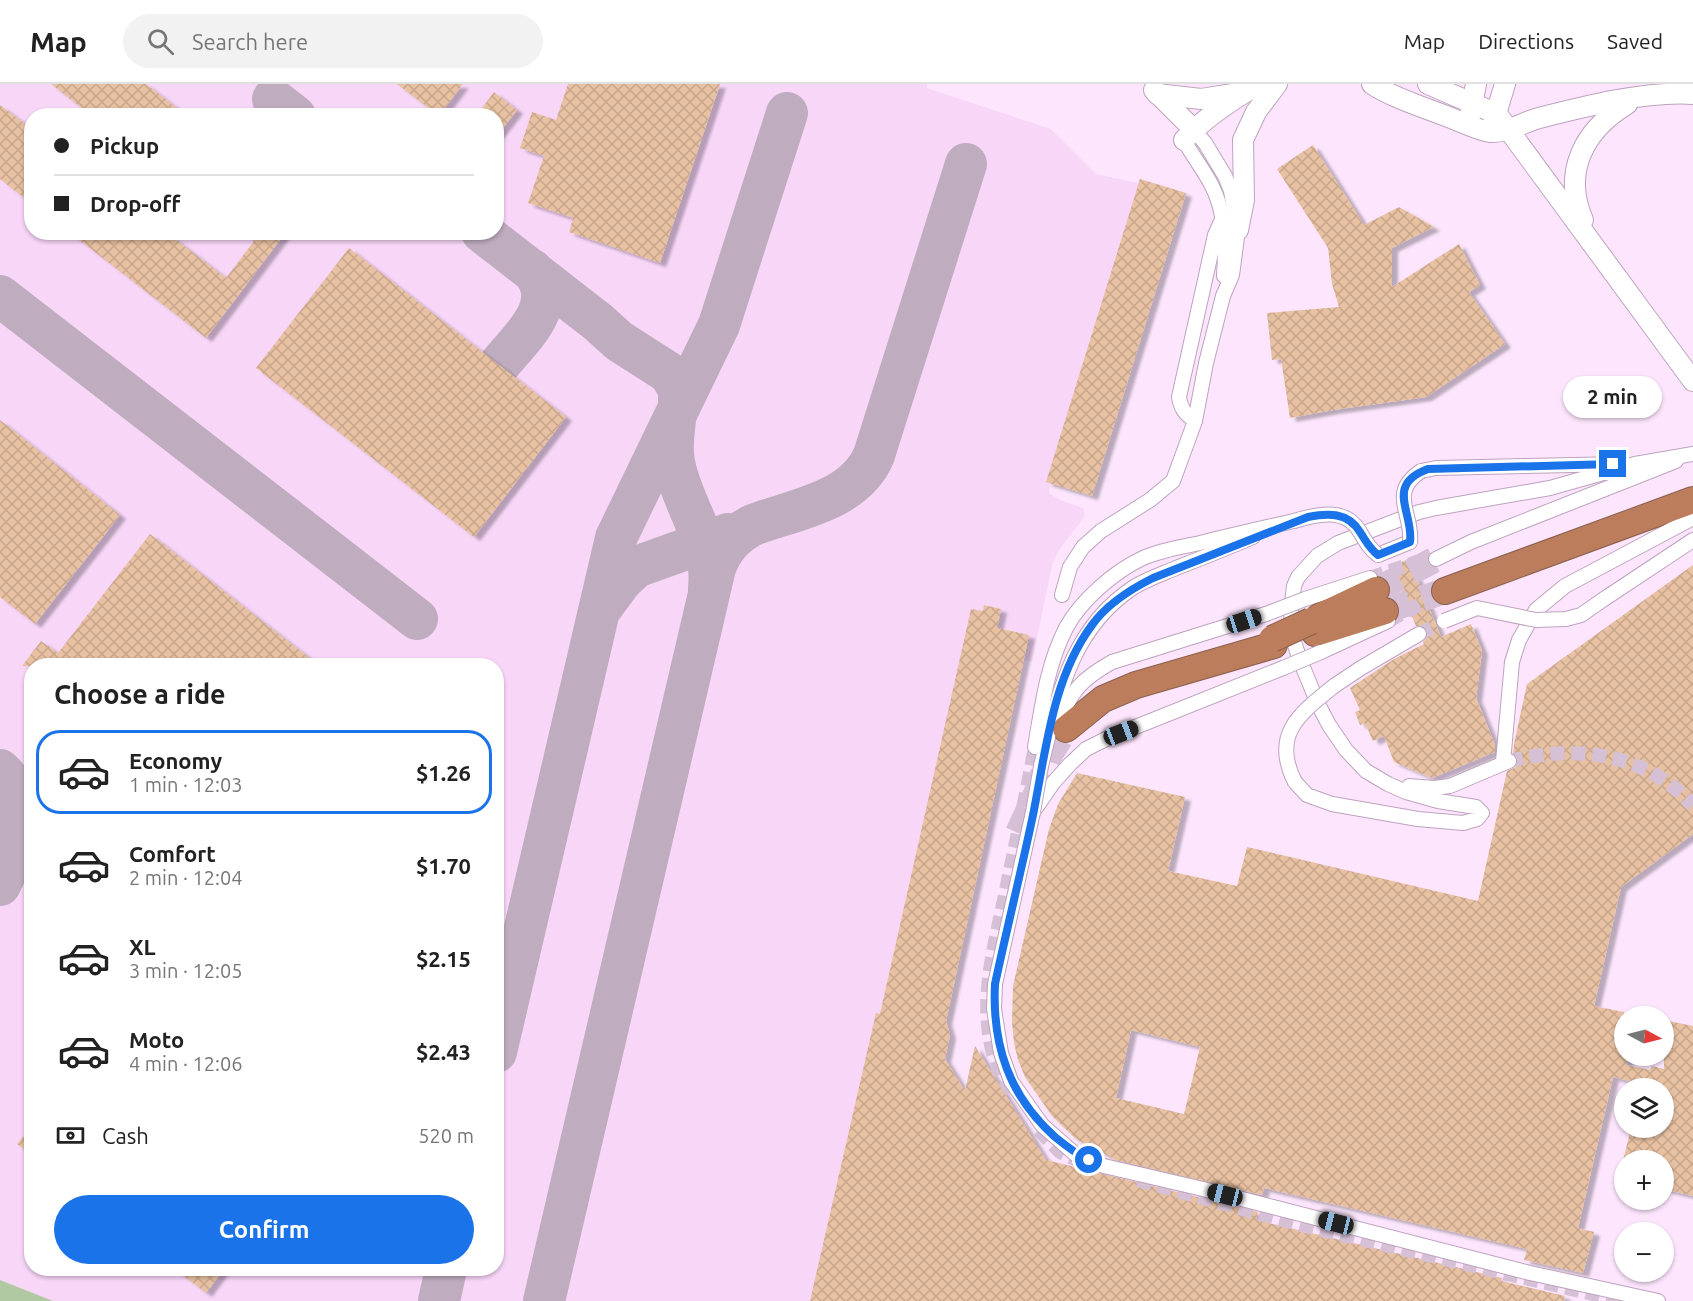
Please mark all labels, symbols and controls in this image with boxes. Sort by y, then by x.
search box [123,14,543,68]
icon: search [144,25,177,58]
text: Map [30,26,87,57]
text: Search here [192,29,308,54]
text: Map [1404,29,1445,53]
text: Directions [1478,29,1574,53]
text: Saved [1607,29,1663,53]
text: Pickup [90,133,159,158]
text: Drop-off [90,191,180,216]
callout: 2 min [1564,377,1662,419]
text: 2 min [1587,385,1638,408]
route end [1599,450,1626,477]
car [1224,607,1264,635]
text: Choose a ride [54,679,226,709]
car [1101,718,1141,748]
icon: car [57,745,111,799]
text: Economy [129,748,222,773]
text: $1.26 [416,760,471,785]
text: 1 min · 12:03 [129,773,243,796]
icon: car [57,838,111,892]
text: Comfort [129,841,216,866]
text: $1.70 [416,853,471,878]
text: 2 min · 12:04 [129,866,243,889]
icon: car [57,931,111,985]
text: XL [129,934,156,959]
text: $2.15 [416,946,471,971]
text: 3 min · 12:05 [129,959,243,982]
north arrow [1614,1006,1674,1066]
map controls [1614,1006,1674,1282]
icon: car [57,1024,111,1078]
text: Moto [129,1027,184,1052]
text: $2.43 [416,1039,471,1064]
text: 4 min · 12:06 [129,1052,243,1075]
button: layers [1614,1078,1674,1138]
icon: cash [54,1119,87,1152]
text: Cash [102,1123,149,1148]
text: 520 m [418,1124,474,1147]
route start [1075,1146,1102,1173]
button: + [1614,1150,1674,1210]
car [1205,1182,1245,1208]
button: Confirm [54,1195,474,1264]
car [1316,1210,1356,1236]
button: − [1614,1222,1674,1282]

